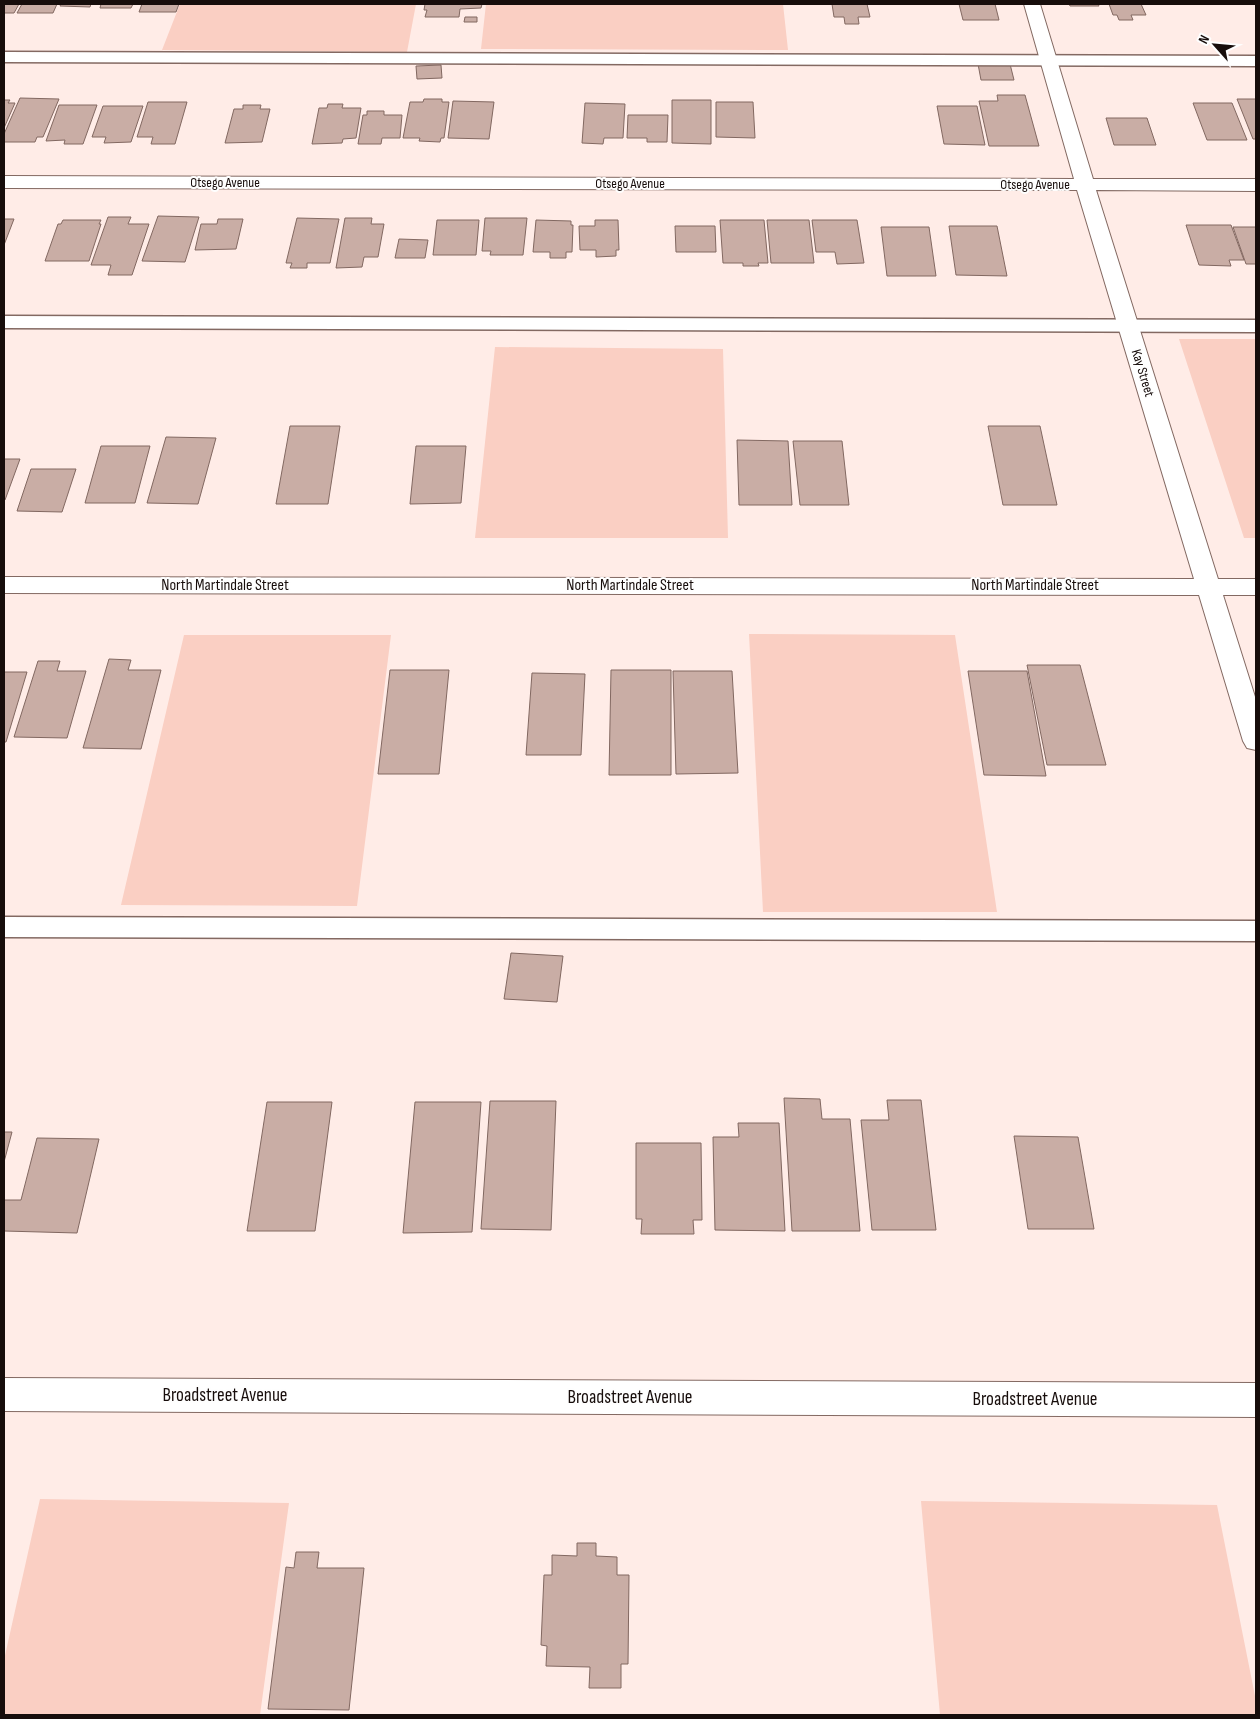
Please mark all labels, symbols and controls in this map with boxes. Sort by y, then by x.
north arrow [1190,20,1240,70]
text: N [1195,32,1213,47]
street label: Otsego Avenue [190,174,260,191]
street label: Otsego Avenue [595,175,665,192]
street label: Otsego Avenue [1000,176,1070,193]
street label: Kay Street [1128,347,1158,399]
street label: North Martindale Street [161,576,289,595]
street label: North Martindale Street [566,576,694,595]
street label: North Martindale Street [971,576,1099,595]
street label: Broadstreet Avenue [163,1384,287,1407]
street label: Broadstreet Avenue [568,1386,692,1409]
street label: Broadstreet Avenue [973,1388,1097,1411]

